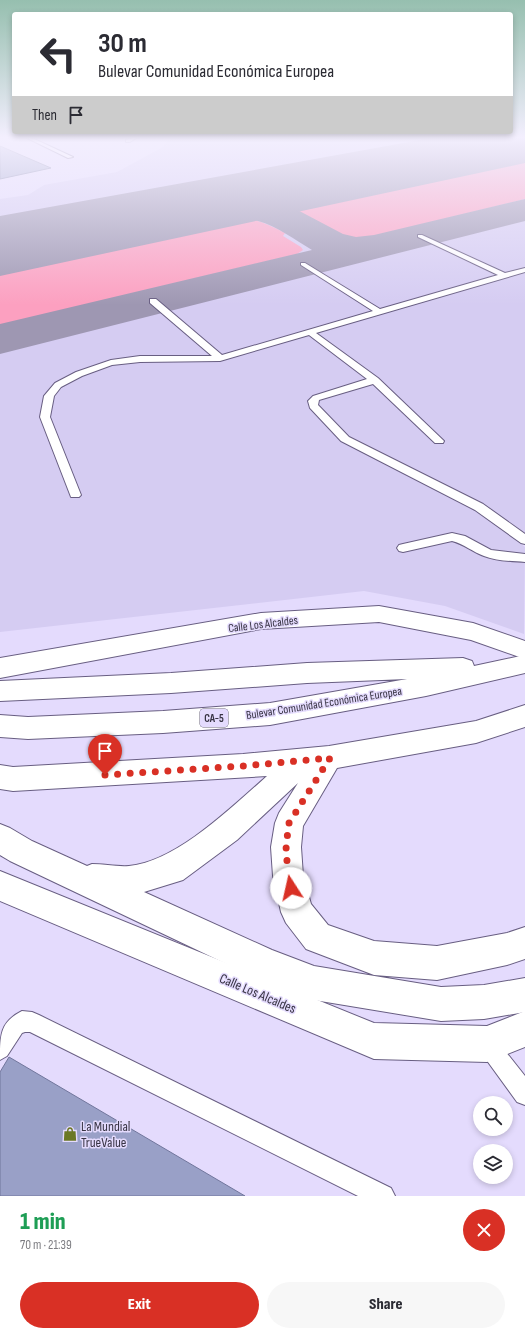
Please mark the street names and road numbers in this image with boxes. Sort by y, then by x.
street label: Calle Los Alcaldes [227,613,299,636]
street label: Bulevar Comunidad Económica Europea [245,684,403,723]
road number: CA-5 [200,709,228,727]
street label: Calle Los Alcaldes [217,970,299,1017]

